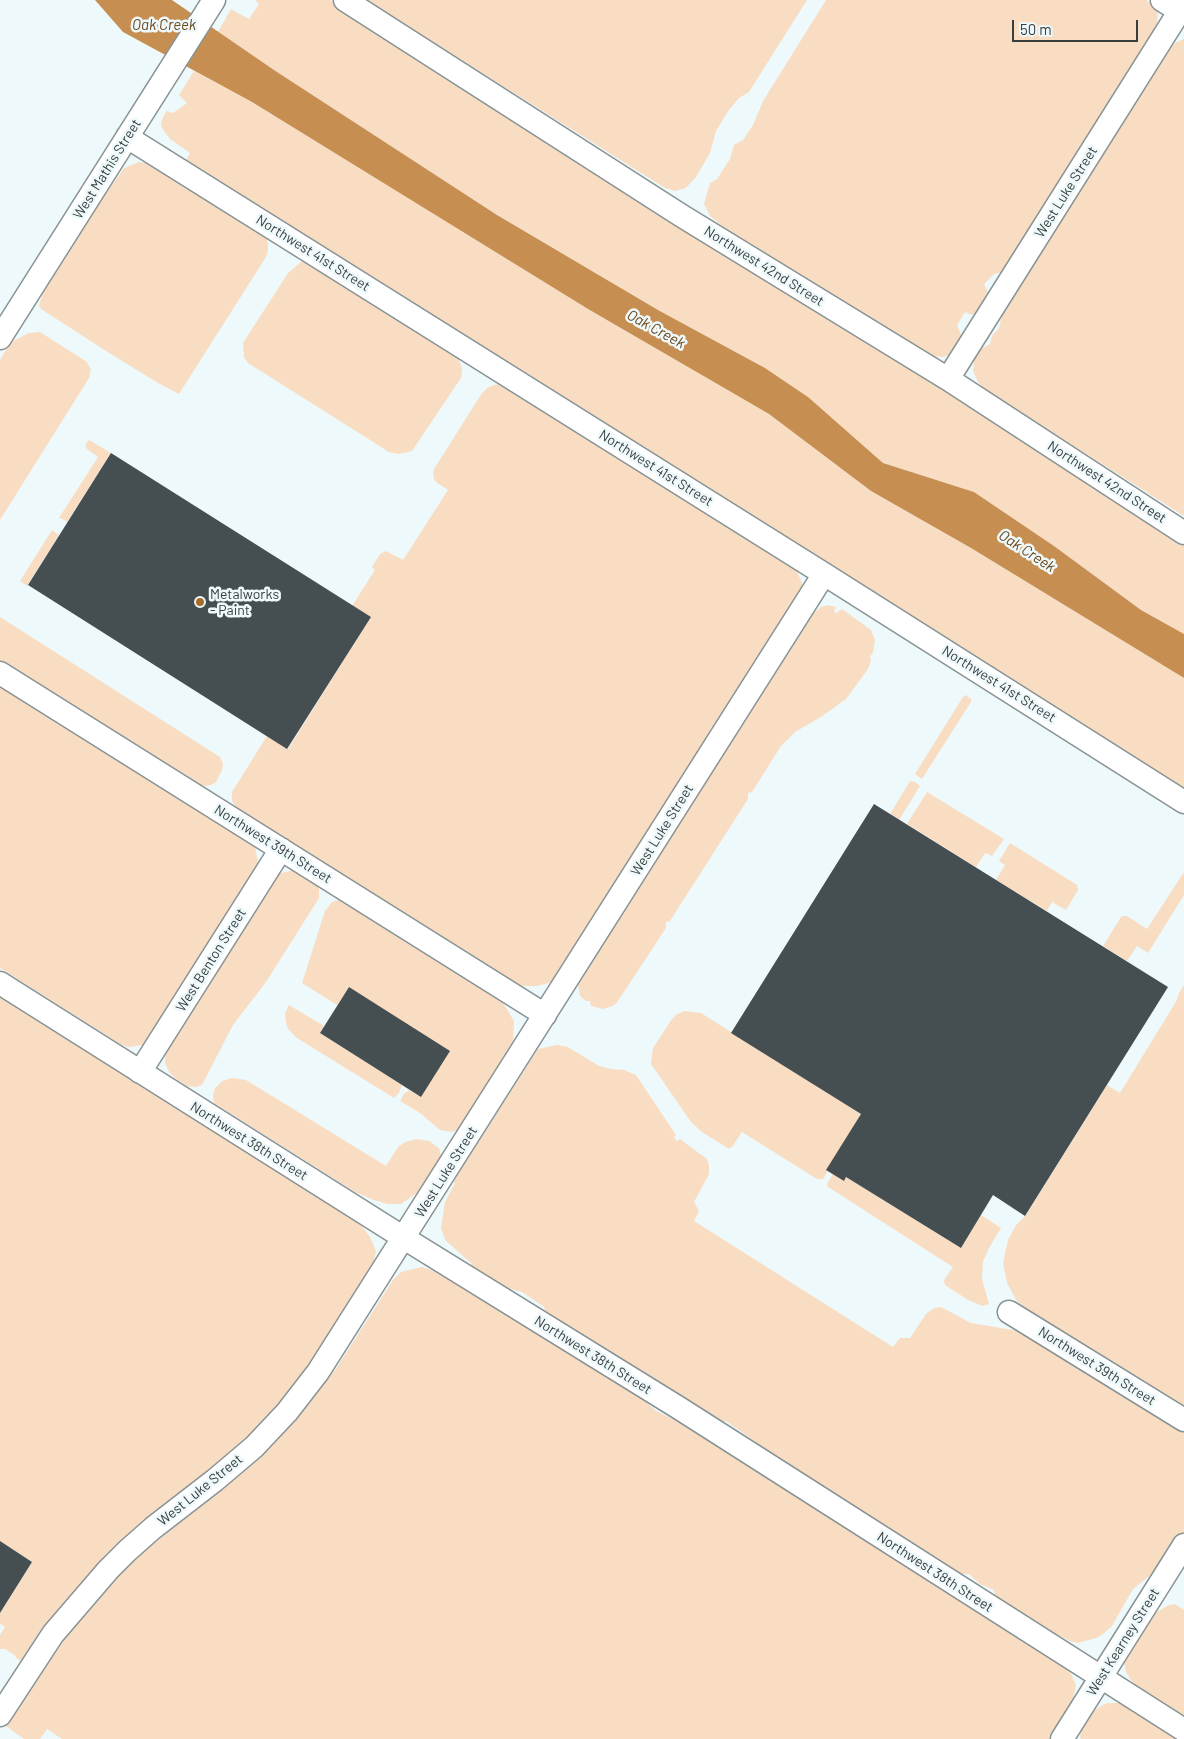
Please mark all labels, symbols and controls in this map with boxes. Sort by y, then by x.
scale bar [1014,10,1140,42]
water label: Oak Creek [132,16,196,34]
text: 50 m [1020,20,1052,38]
street label: West Mathis Street [70,116,144,222]
street label: West Luke Street [1031,143,1101,241]
street label: Northwest 41st Street [253,211,373,295]
street label: Northwest 42nd Street [701,222,827,310]
water label: Oak Creek [624,306,688,352]
street label: Northwest 41st Street [596,426,716,510]
street label: Northwest 42nd Street [1045,437,1169,527]
water label: Oak Creek [995,526,1059,576]
place label: Metalworks - Paint [210,586,279,618]
marker: Metalworks - Paint [194,596,206,608]
street label: Northwest 41st Street [939,642,1059,726]
street label: West Luke Street [627,781,697,879]
street label: Northwest 39th Street [211,801,335,887]
street label: West Benton Street [172,905,250,1015]
street label: Northwest 38th Street [187,1098,311,1184]
street label: West Luke Street [411,1123,481,1221]
street label: Northwest 38th Street [531,1312,655,1398]
street label: Northwest 39th Street [1035,1323,1159,1409]
street label: West Luke Street [154,1451,246,1529]
street label: Northwest 38th Street [874,1528,996,1616]
street label: West Kearney Street [1083,1585,1163,1699]

